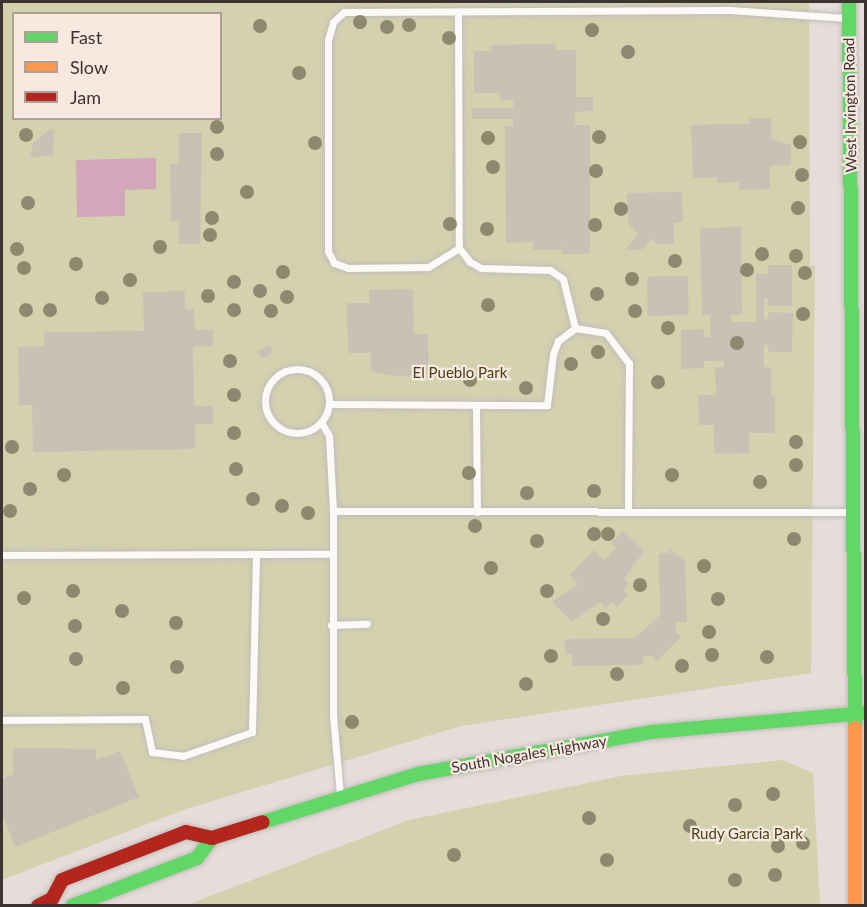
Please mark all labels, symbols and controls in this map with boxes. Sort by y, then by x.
legend [12,12,222,120]
text: Fast [70,26,102,48]
street label: West Irvington Road [840,38,860,172]
text: Slow [70,56,108,78]
text: Jam [70,86,101,108]
park label: El Pueblo Park [413,364,507,382]
street label: South Nogales Highway [450,732,608,776]
park label: Rudy Garcia Park [691,825,803,843]

